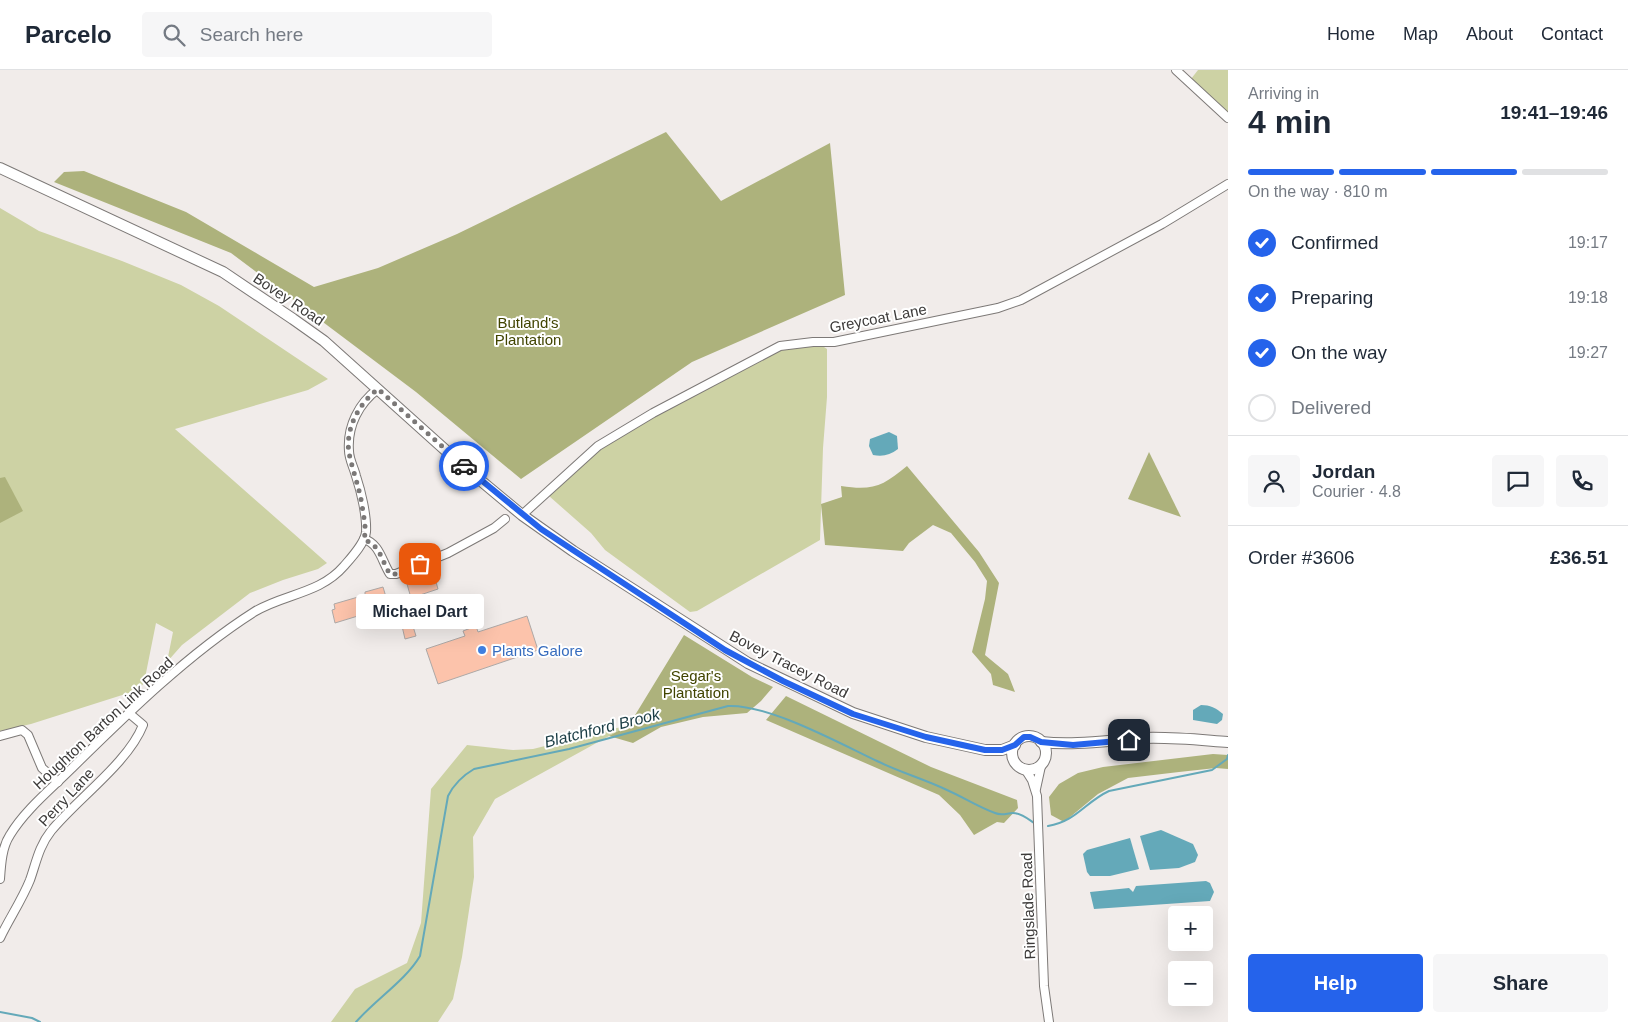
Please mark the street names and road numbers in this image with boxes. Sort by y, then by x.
street label: Bovey Road [250,269,328,329]
street label: Greycoat Lane [828,300,928,336]
street label: Bovey Tracey Road [727,627,851,701]
street label: Houghton Barton Link Road [30,654,176,792]
street label: Perry Lane [35,764,97,830]
street label: Ringslade Road [1018,852,1038,960]

